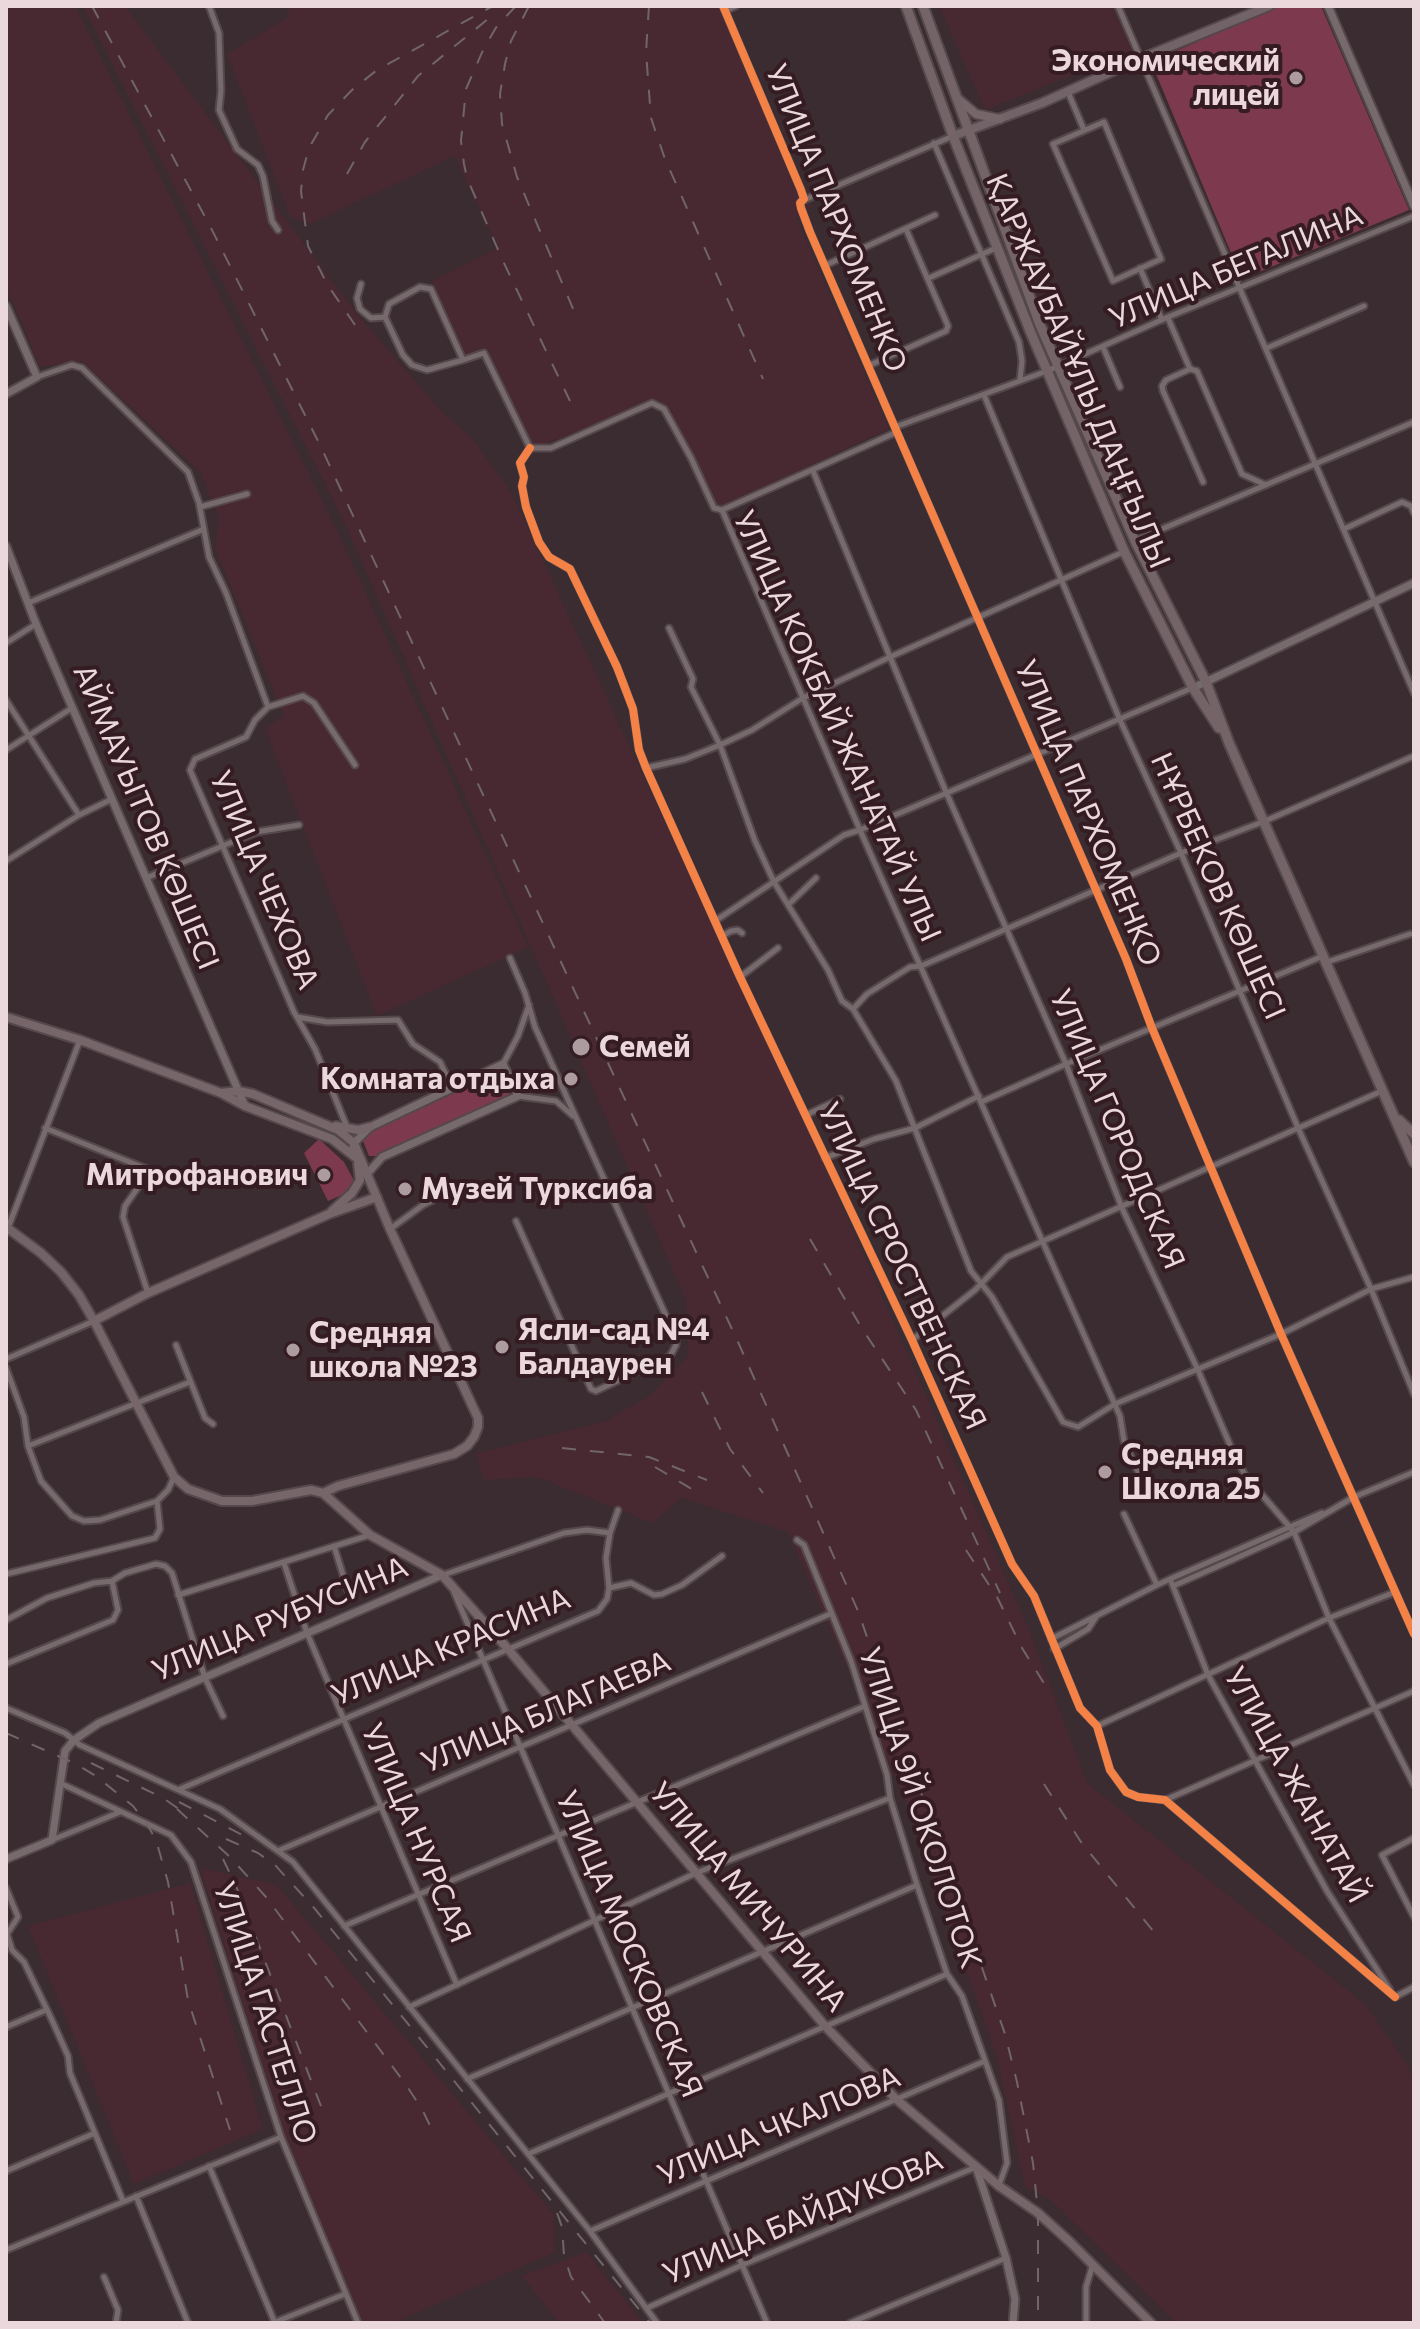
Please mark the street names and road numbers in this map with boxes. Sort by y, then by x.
street label: УЛИЦА ПАРХОМЕНКО [758,59,914,377]
street label: ҚАРЖАУБАЙҰЛЫ ДАҢҒЫЛЫ [978,168,1178,574]
street label: УЛИЦА БЕГАЛИНА [1104,197,1368,337]
street label: УЛИЦА КОКБАЙ ЖАНАТАЙ УЛЫ [725,505,949,947]
street label: УЛИЦА ПАРХОМЕНКО [1007,654,1169,972]
street label: АЙМАУЫТОВ КӨШЕСІ [65,659,227,975]
street label: НҰРБЕКОВ КӨШЕСІ [1143,747,1293,1025]
street label: УЛИЦА ЧЕХОВА [202,765,326,995]
street label: УЛИЦА ГОРОДСКАЯ [1042,984,1192,1274]
street label: УЛИЦА СРОСТВЕНСКАЯ [810,1097,994,1435]
street label: УЛИЦА РУБУСИНА [147,1549,413,1689]
street label: УЛИЦА КРАСИНА [326,1581,576,1713]
street label: УЛИЦА БЛАГАЕВА [416,1643,676,1781]
street label: УЛИЦА 9Й ОКОЛОТОК [851,1643,989,1973]
street label: УЛИЦА ЖАНАТАЙ [1216,1661,1376,1909]
street label: УЛИЦА НУРСАЯ [354,1718,478,1948]
street label: УЛИЦА МИЧУРИНА [641,1775,855,2019]
street label: УЛИЦА МОСКОВСКАЯ [548,1785,710,2103]
street label: УЛИЦА ГАСТЕЛЛО [206,1877,324,2149]
street label: УЛИЦА ЧКАЛОВА [652,2059,906,2193]
street label: УЛИЦА БАЙДУКОВА [658,2142,948,2292]

